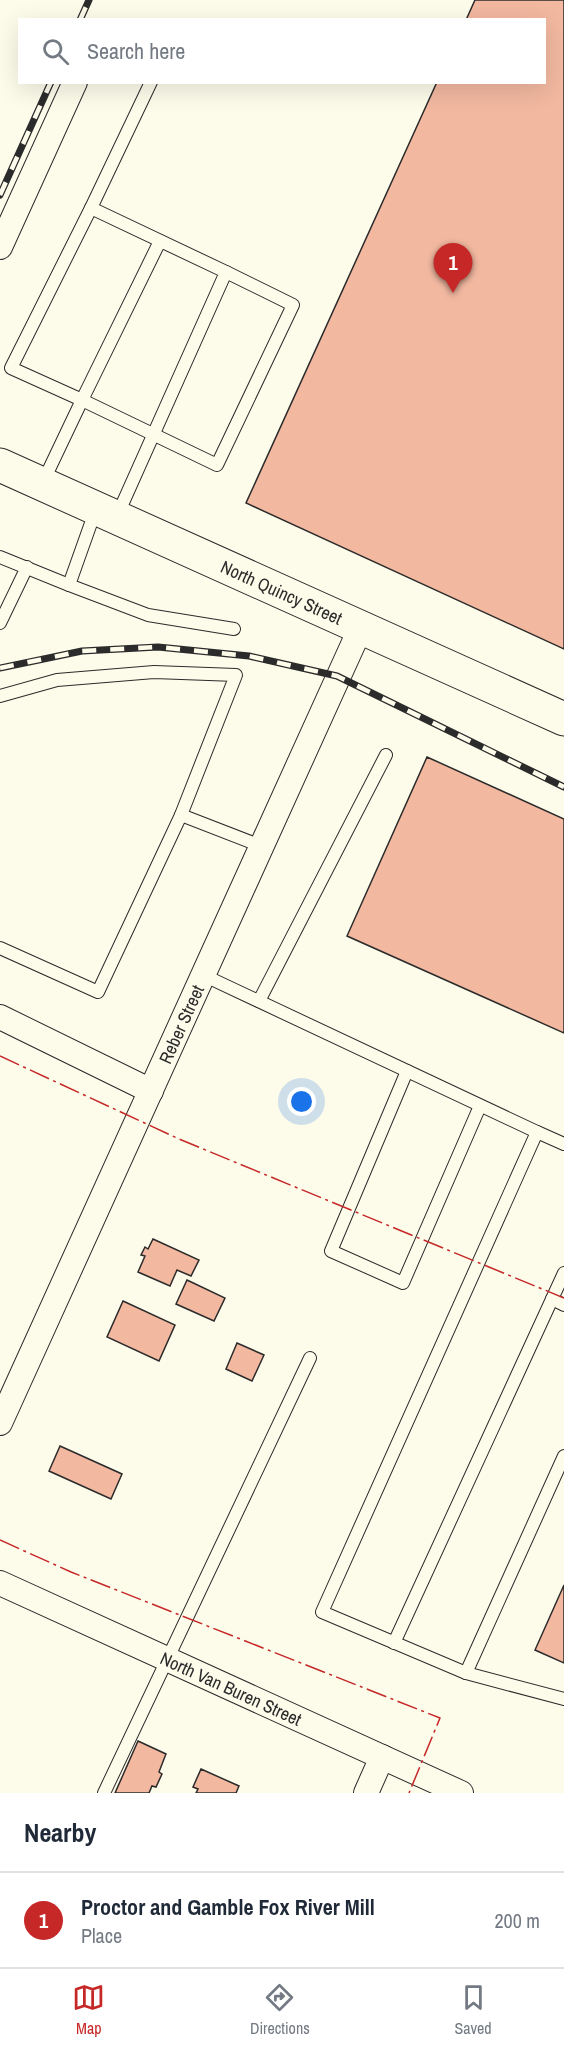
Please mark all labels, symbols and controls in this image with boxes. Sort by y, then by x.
search box [18,18,546,84]
icon: search [39,35,72,68]
text: Search here [87,36,185,66]
pin: 1 [434,244,472,293]
street label: North Quincy Street [217,554,346,630]
street label: Reber Street [152,981,210,1067]
your location [287,1087,316,1116]
street label: North Van Buren Street [157,1645,306,1731]
text: Nearby [24,1815,96,1850]
text: Proctor and Gamble Fox River Mill [81,1892,375,1922]
text: 1 [39,1907,48,1934]
text: 200 m [494,1907,540,1934]
text: Place [81,1922,122,1949]
tab: Map [72,1981,105,2039]
tab: Directions [250,1981,310,2039]
tab: Saved [454,1981,492,2039]

